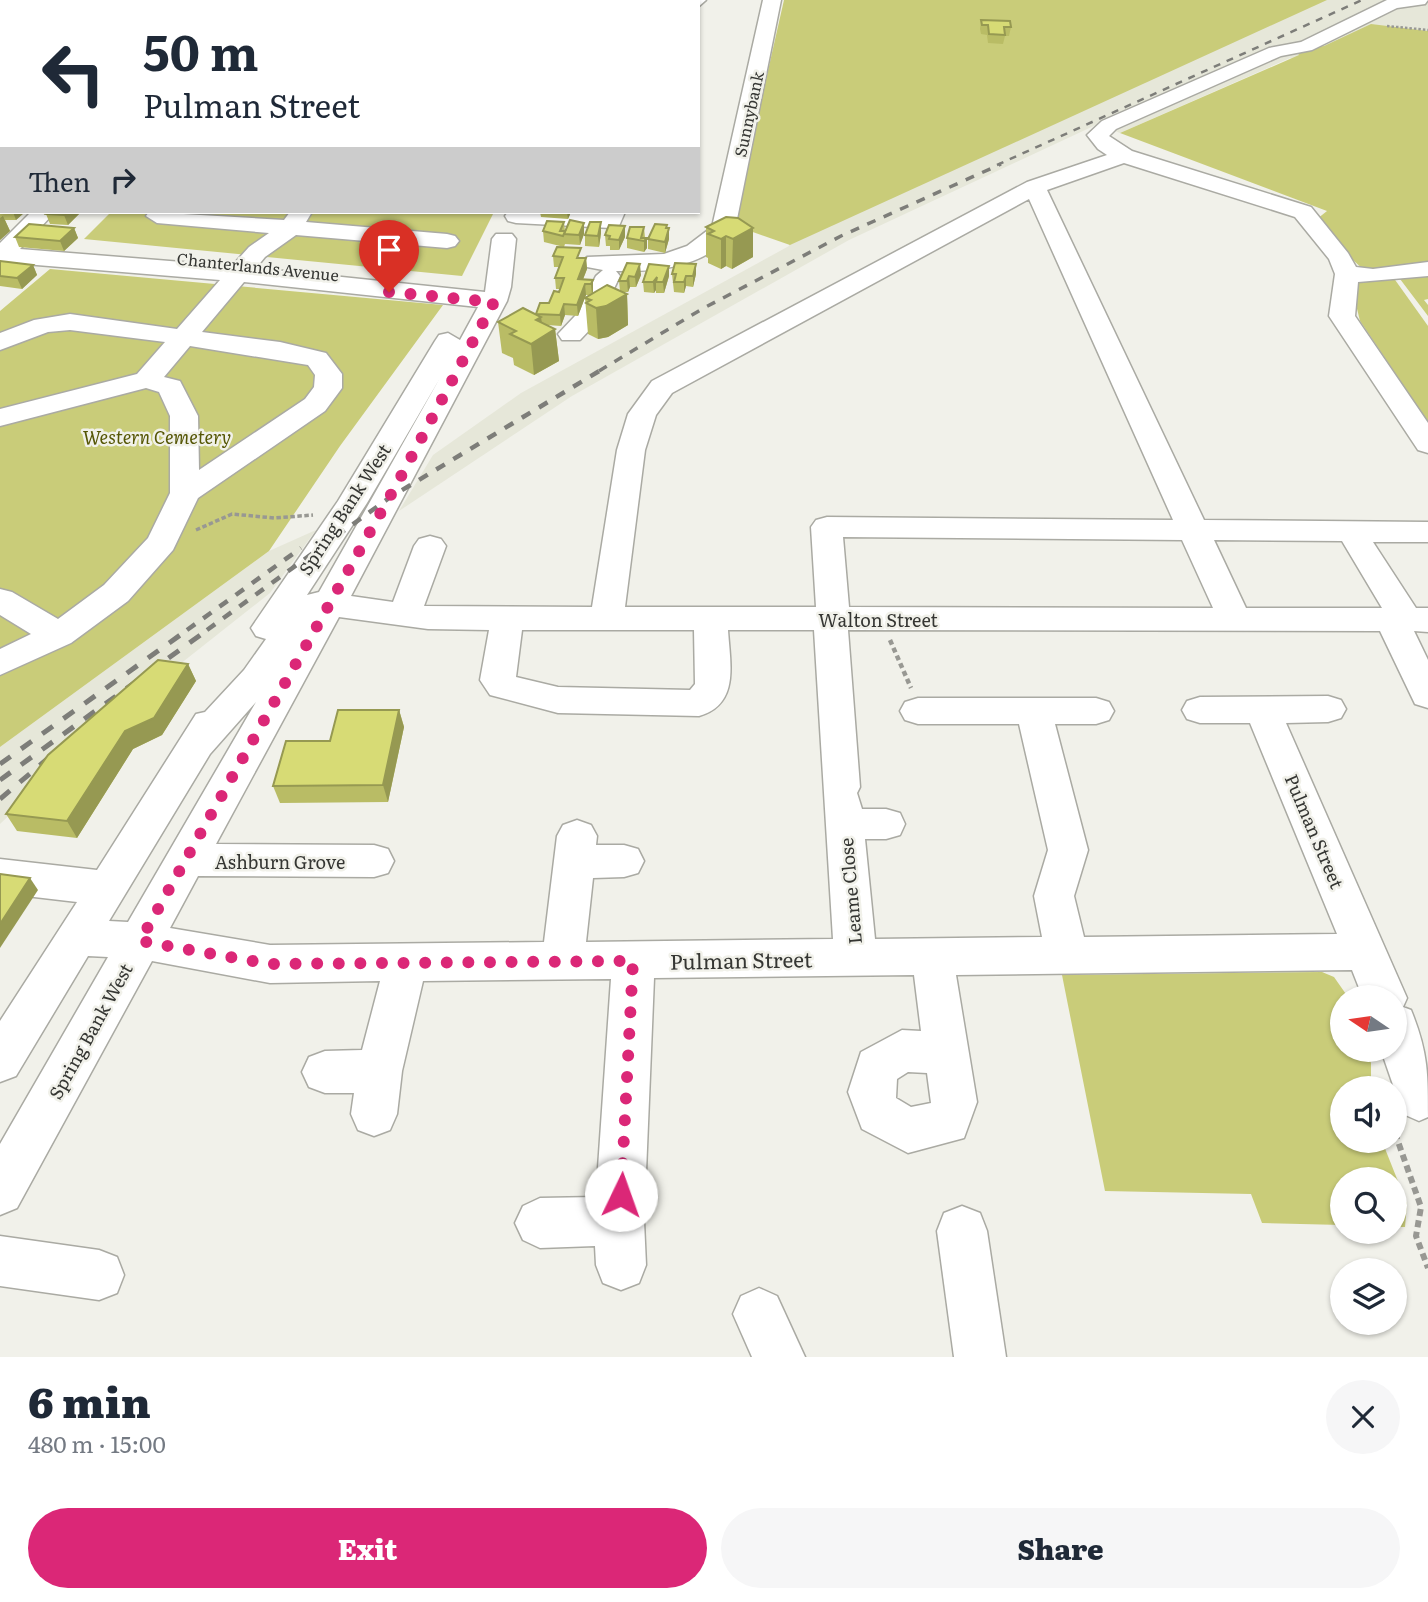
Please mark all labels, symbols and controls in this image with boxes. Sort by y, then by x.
text: 50 m [143,13,259,86]
icon: left [28,28,119,119]
street label: Sunnybank [727,69,769,159]
text: Pulman Street [143,80,360,128]
text: Then [28,161,90,200]
icon: right [104,161,142,199]
pin [359,220,419,292]
icon: arrive [370,231,408,269]
street label: Chanterlands Avenue [176,246,340,286]
park label: Western Cemetery [83,423,231,450]
street label: Spring Bank West [291,437,397,580]
street label: Walton Street [818,606,938,633]
street label: Pulman Street [1279,769,1352,893]
street label: Leame Close [832,837,868,945]
street label: Ashburn Grove [215,848,345,875]
street label: Pulman Street [669,942,813,976]
street label: Spring Bank West [41,957,139,1104]
north arrow [1330,985,1407,1062]
map controls [1330,985,1407,1335]
button: sound [1330,1076,1407,1153]
position arrow [584,1158,658,1232]
button: search [1330,1167,1407,1244]
button: layers [1330,1258,1407,1335]
text: 6 min [28,1369,151,1431]
button: close [1326,1380,1400,1454]
text: 480 m · 15:00 [28,1426,166,1460]
button: Exit [28,1508,707,1588]
button: Share [721,1508,1400,1588]

